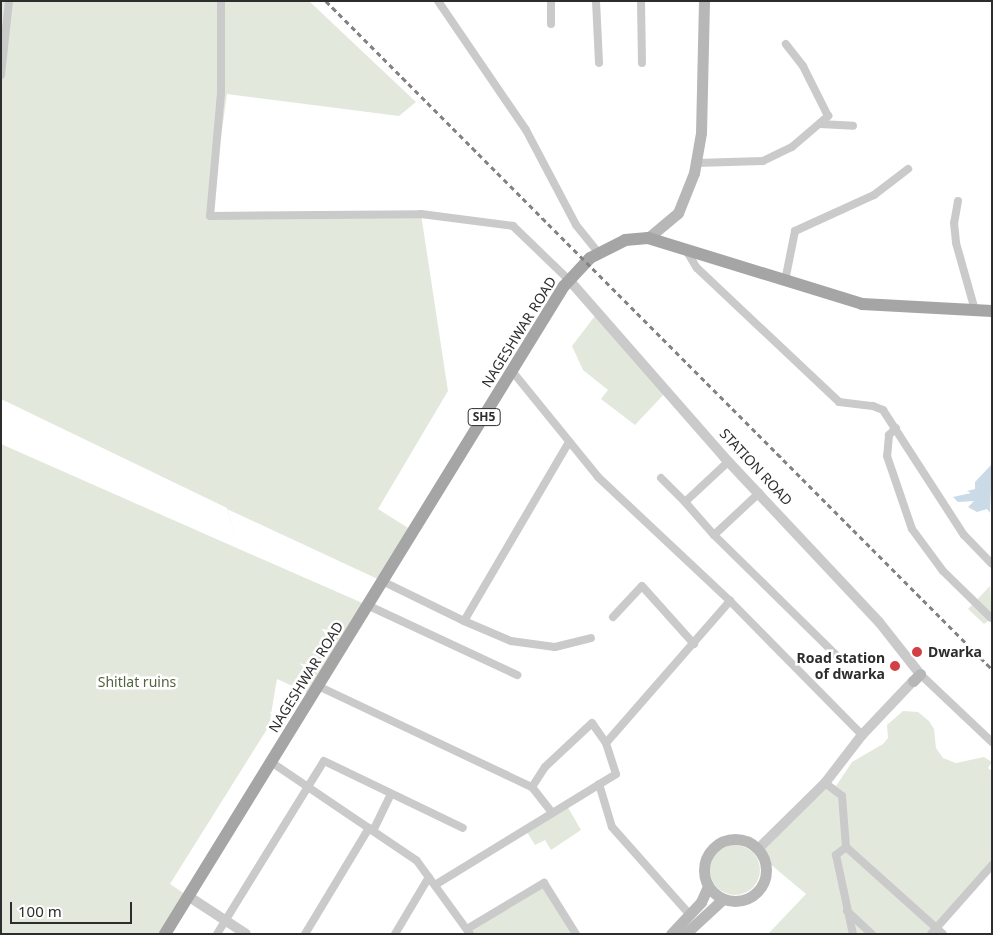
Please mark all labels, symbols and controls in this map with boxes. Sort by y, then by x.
street label: NAGESHWAR ROAD [478,273,560,391]
road number: SH5 [466,408,502,427]
street label: STATION ROAD [716,425,796,509]
street label: NAGESHWAR ROAD [265,618,347,736]
place label: Dwarka [928,644,982,660]
marker: Dwarka [910,645,924,659]
place label: Road station of dwarka [797,650,885,682]
marker: Road station of dwarka [889,660,901,672]
park label: Shitlat ruins [98,674,176,690]
scale bar [12,892,135,924]
text: 100 m [18,901,62,921]

